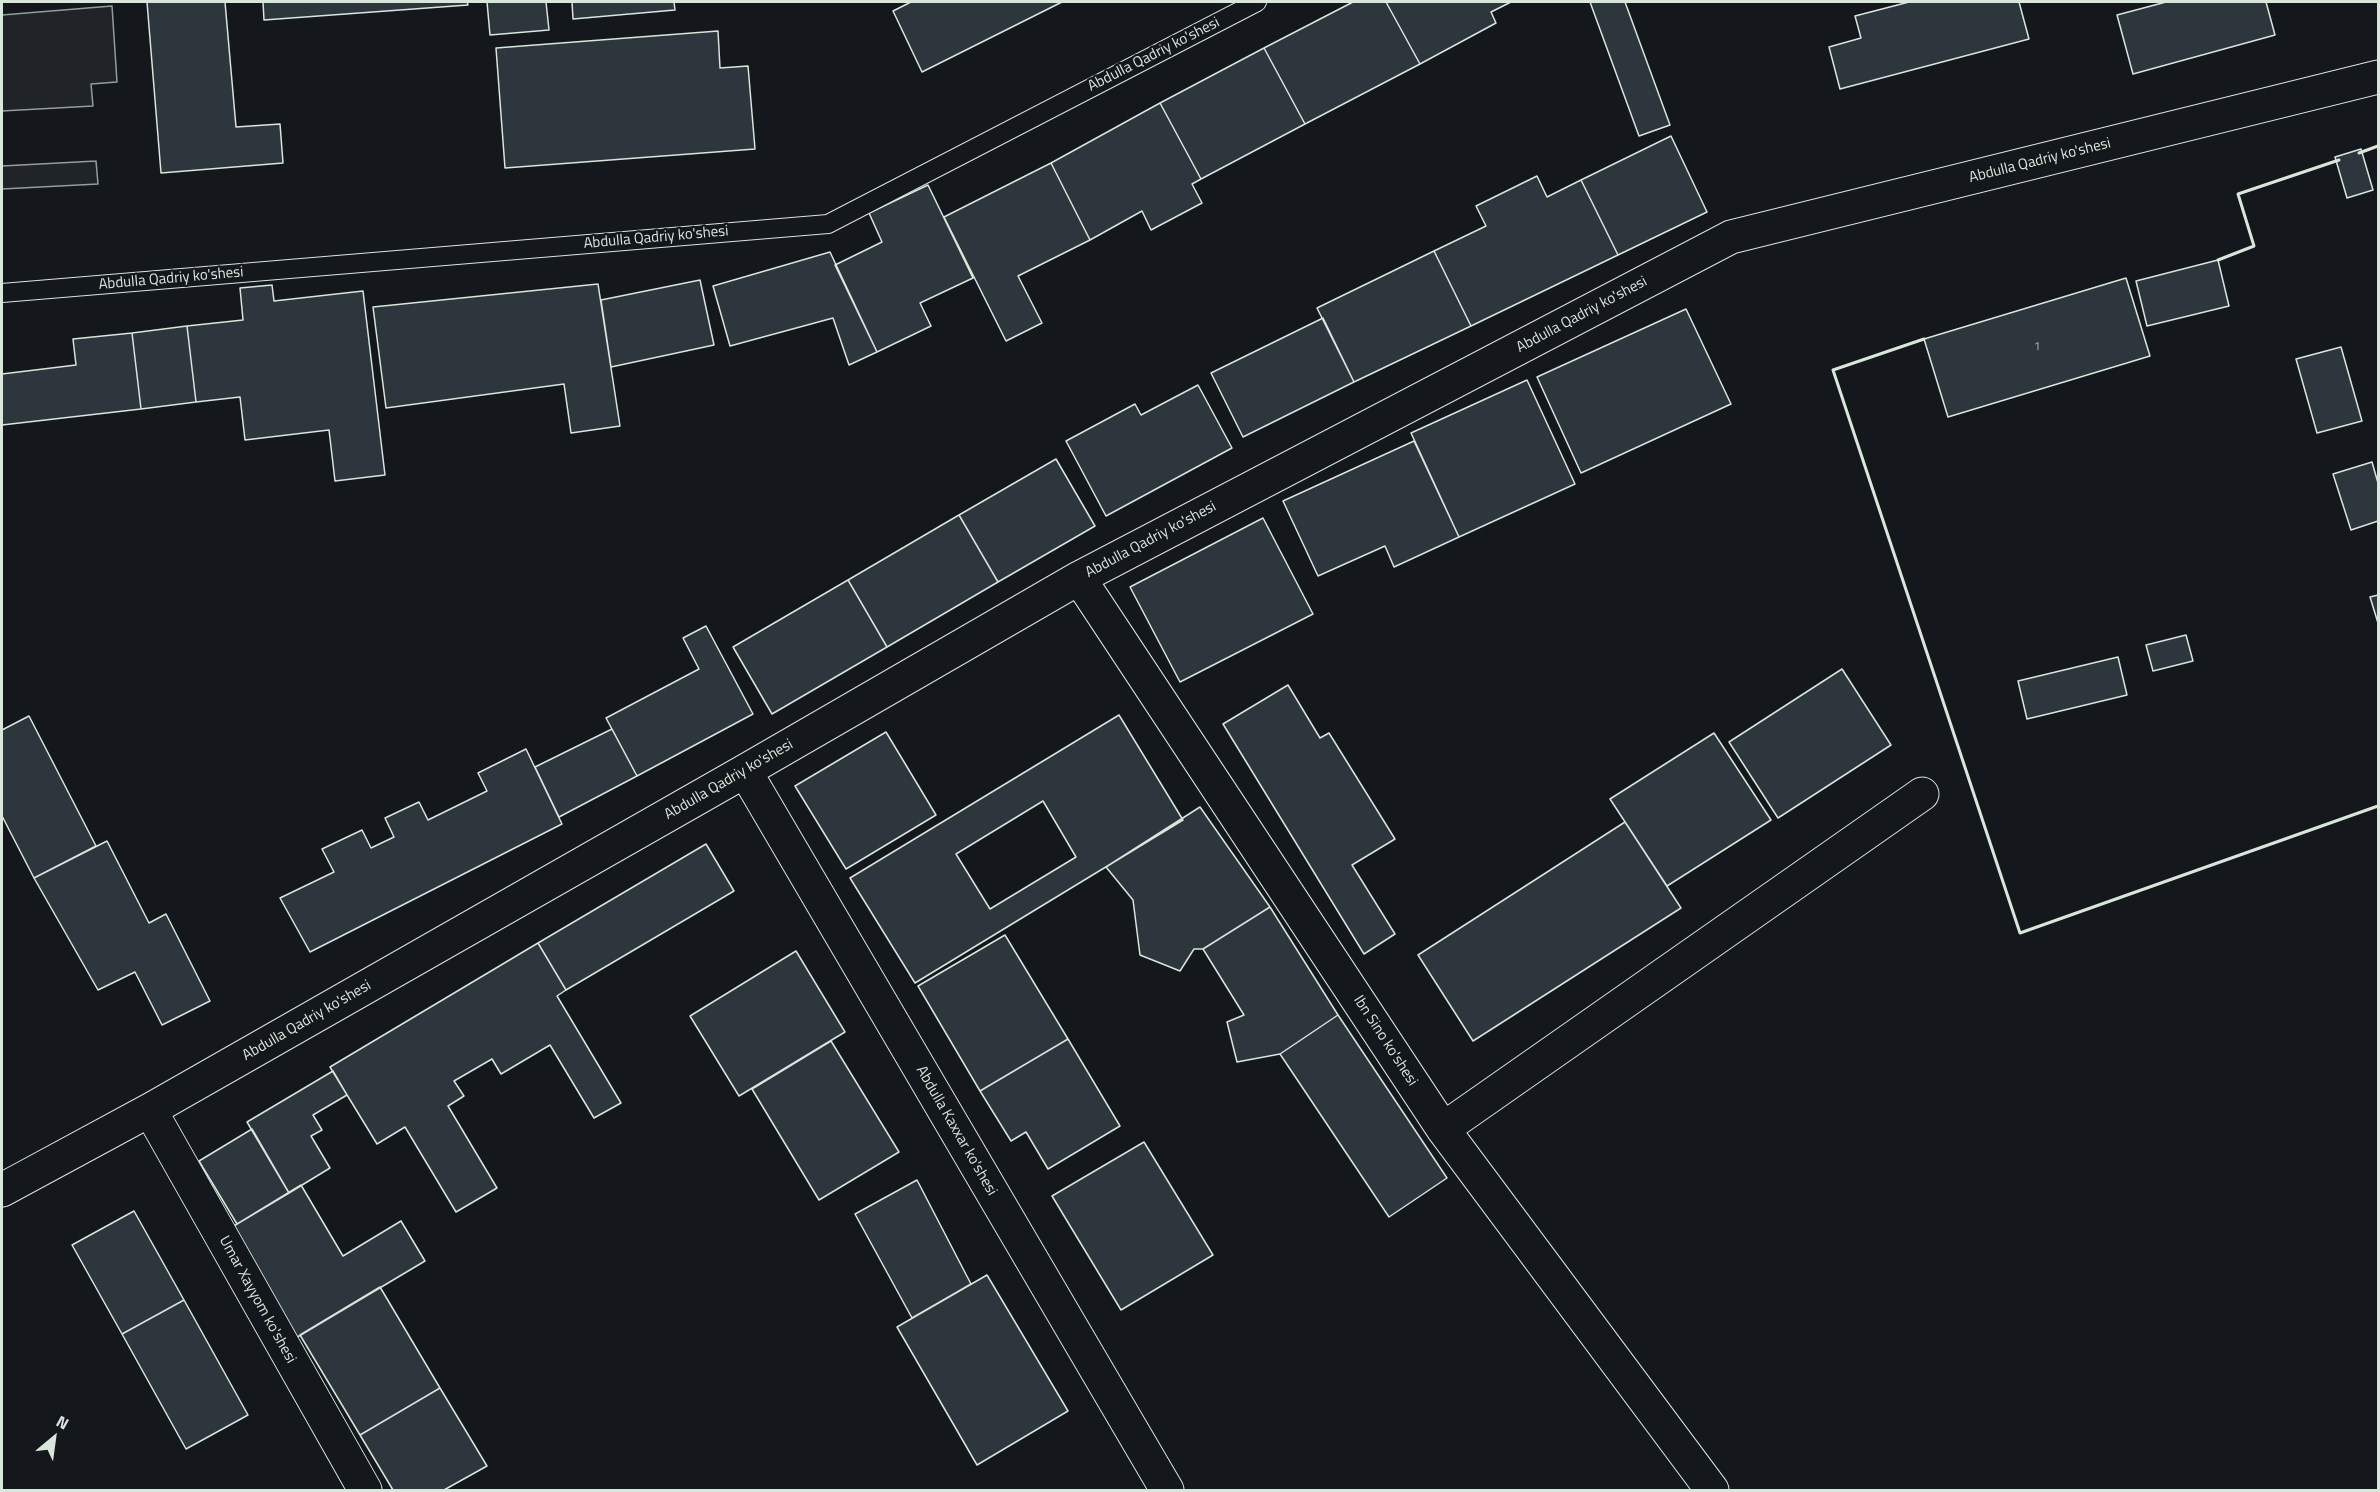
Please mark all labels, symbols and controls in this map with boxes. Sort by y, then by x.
street label: Abdulla Qadriy ko'shesi [1085,14,1223,96]
street label: Abdulla Qadriy ko'shesi [1967,135,2113,187]
street label: Abdulla Qadriy ko'shesi [583,223,729,253]
street label: Abdulla Qadriy ko'shesi [98,264,244,294]
street label: Abdulla Qadriy ko'shesi [1514,273,1650,357]
house number: 1 [2034,340,2040,354]
street label: Abdulla Qadriy ko'shesi [1083,498,1219,582]
street label: Abdulla Qadriy ko'shesi [662,736,796,824]
street label: Abdulla Qadriy ko'shesi [240,977,374,1065]
street label: Ibn Sino ko'shesi [1349,992,1421,1090]
street label: Abdulla Kaxxar ko'shesi [912,1063,1000,1199]
street label: Umar Xayyom ko'shesi [215,1233,299,1367]
north arrow [24,1408,84,1468]
text: N [52,1409,73,1435]

